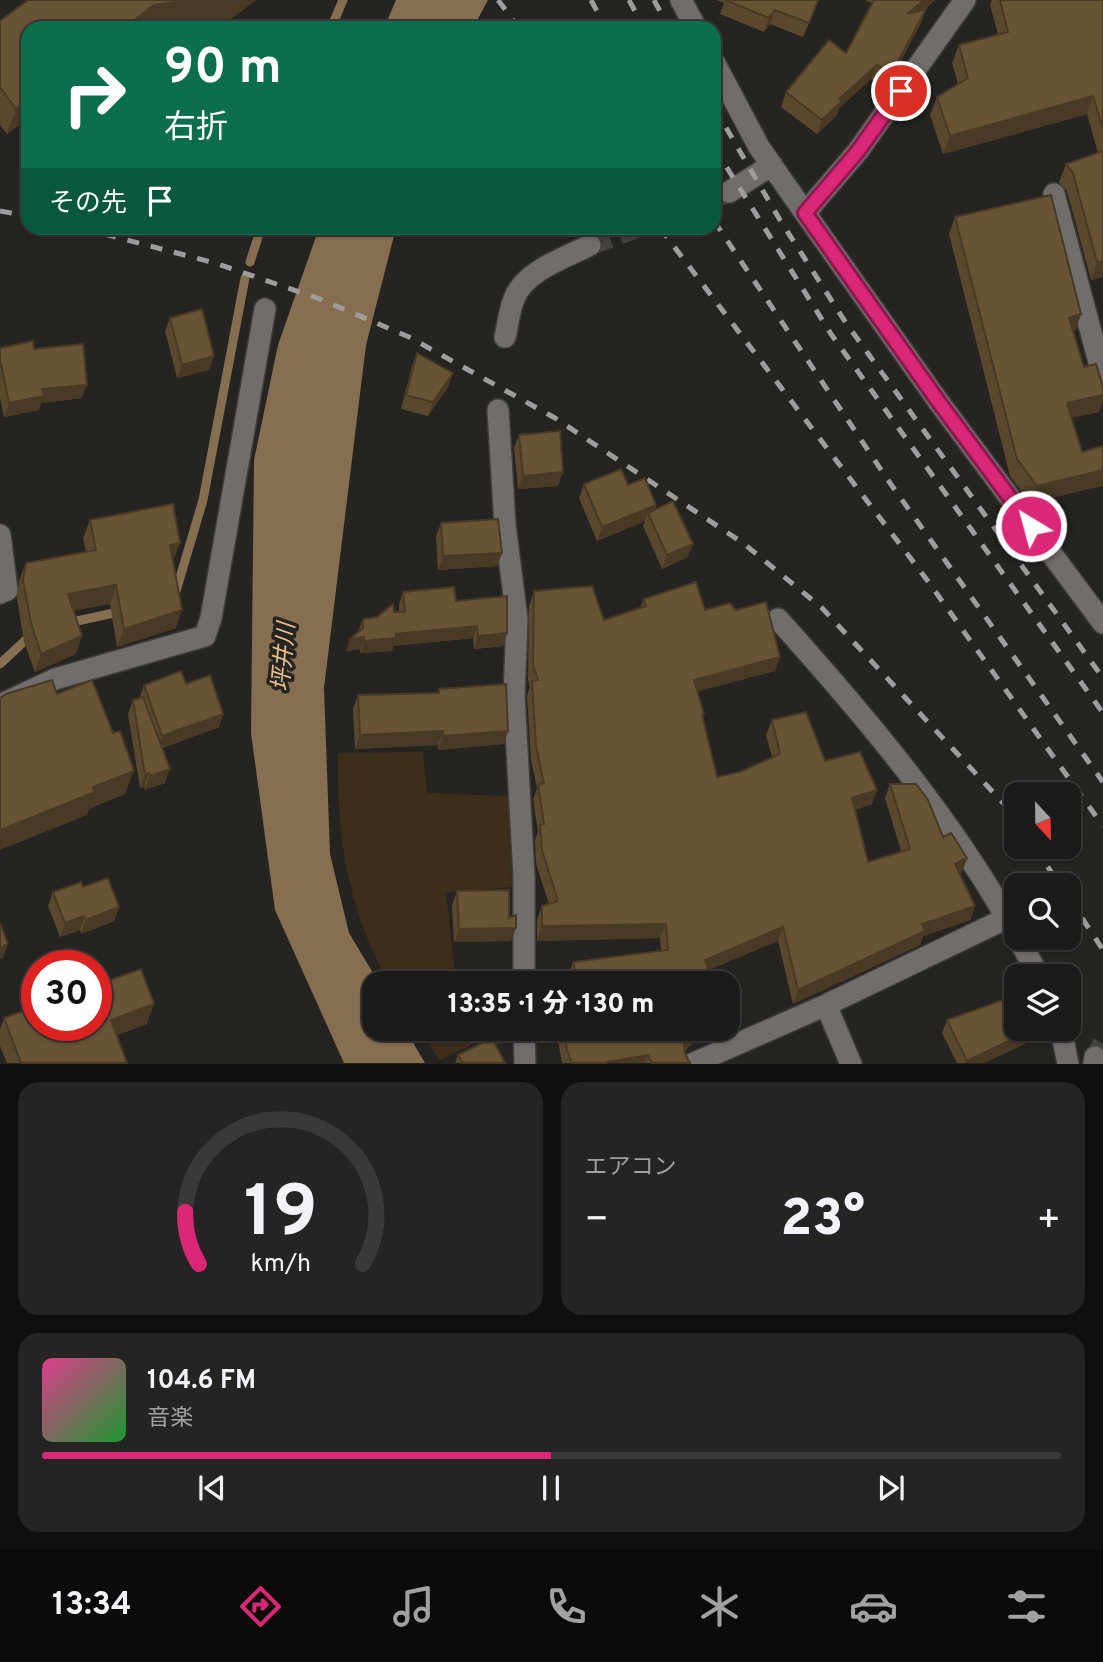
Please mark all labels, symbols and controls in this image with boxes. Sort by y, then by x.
text: 90 m [164,39,282,101]
icon: right [49,49,140,140]
pin [871,61,931,121]
icon: arrive [882,72,920,110]
text: 右折 [164,109,228,149]
icon: arrive [141,182,179,220]
text: その先 [49,188,127,221]
position arrow [994,489,1068,563]
water label: 坪井川 [268,619,303,693]
north arrow [1004,782,1082,859]
map controls [1004,782,1081,1041]
button: search [1004,873,1081,950]
speed limit sign: 30 [21,950,112,1041]
button: layers [1004,964,1081,1041]
text: 13:35 · 1 分 · 130 m [448,989,654,1022]
text: エアコン [585,1154,677,1183]
text: 19 [243,1171,317,1263]
text: 23° [780,1188,865,1254]
text: − [585,1197,609,1246]
text: + [1036,1197,1061,1246]
text: km/h [250,1249,311,1281]
text: 104.6 FM [147,1365,256,1398]
text: 音楽 [147,1405,193,1434]
icon: previous [193,1469,231,1507]
icon: pause [532,1469,570,1507]
icon: next [872,1469,910,1507]
icon: directions [236,1582,285,1631]
icon: music [389,1582,438,1631]
icon: phone [542,1582,591,1631]
icon: climate [695,1582,744,1631]
icon: car [849,1582,898,1631]
icon: filters [1002,1582,1051,1631]
text: 13:34 [52,1586,132,1626]

